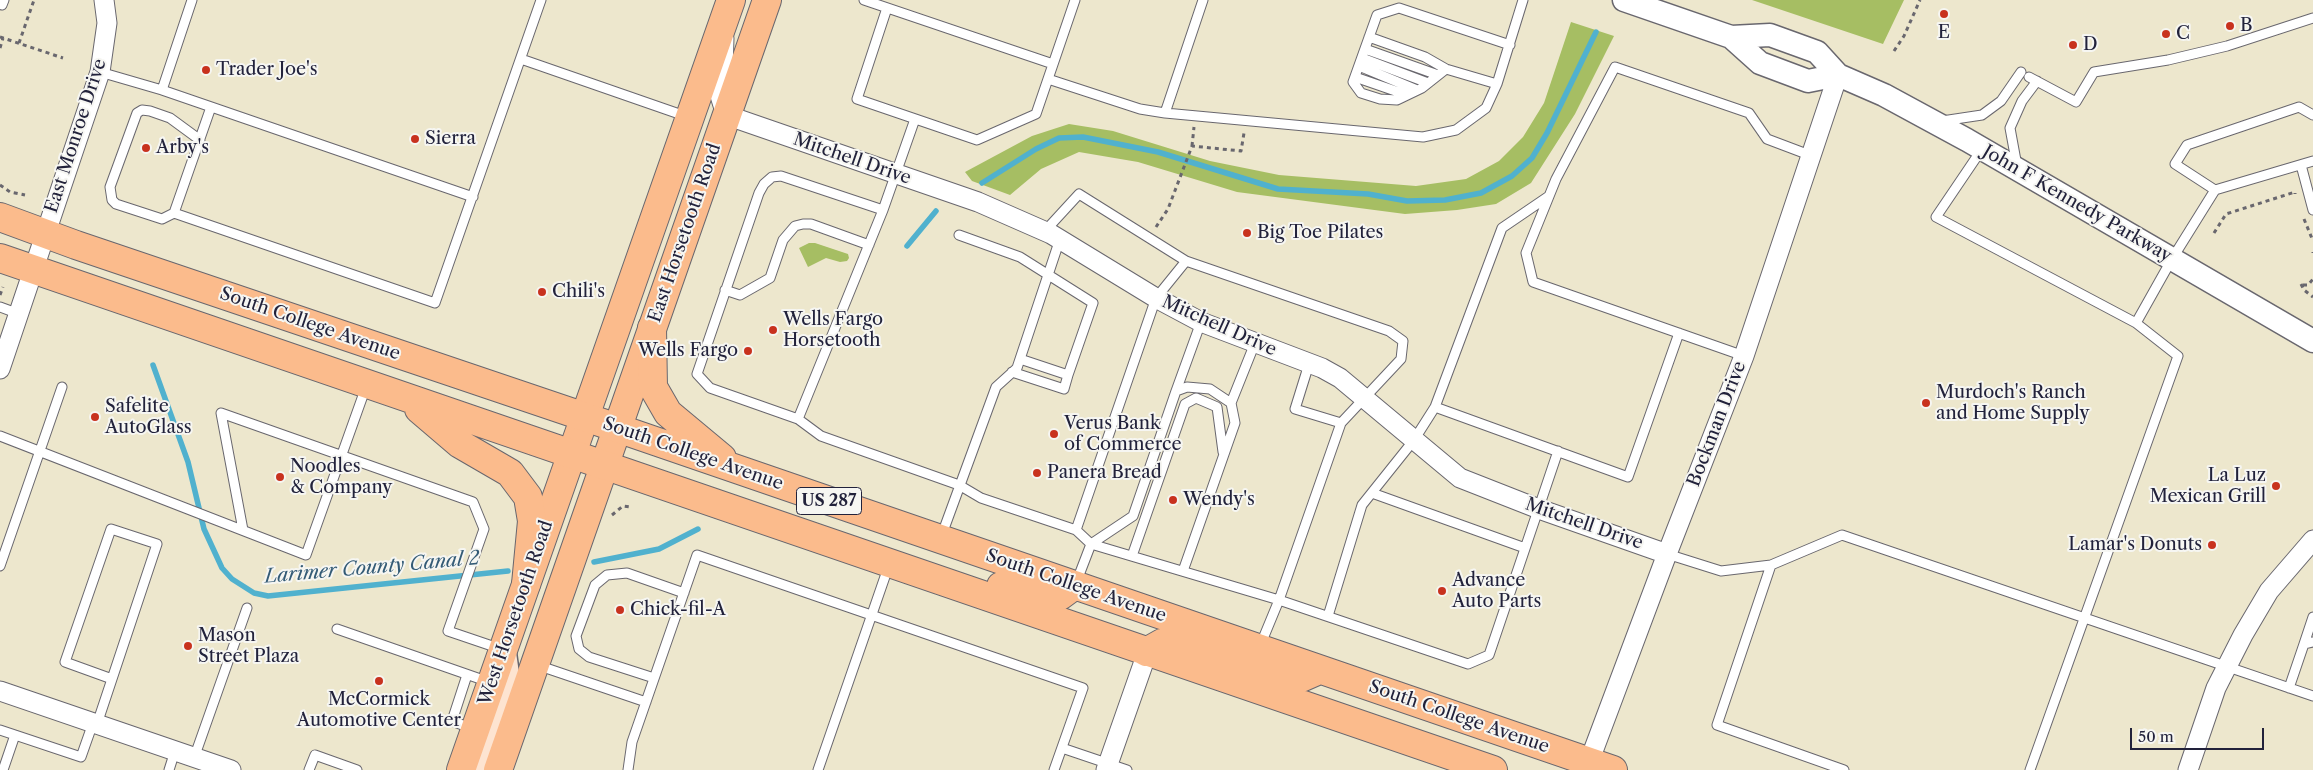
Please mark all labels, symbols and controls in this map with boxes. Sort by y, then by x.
marker: E [1938,8,1950,20]
place label: B [2240,15,2253,37]
marker: B [2224,20,2236,32]
place label: E [1938,22,1950,44]
place label: C [2176,23,2190,45]
marker: C [2160,28,2172,40]
place label: D [2083,34,2098,56]
marker: D [2067,39,2079,51]
street label: East Monroe Drive [41,56,111,216]
place label: Trader Joe's [216,59,317,81]
marker: Trader Joe's [200,64,212,76]
place label: Sierra [425,128,476,150]
street label: Mitchell Drive [790,129,914,189]
marker: Sierra [409,133,421,145]
place label: Arby's [156,137,209,159]
street label: East Horsetooth Road [644,141,726,325]
street label: John F Kennedy Parkway [1979,141,2175,267]
marker: Arby's [140,142,152,154]
place label: Big Toe Pilates [1257,222,1383,244]
marker: Big Toe Pilates [1241,227,1253,239]
place label: Chili's [552,281,605,303]
street label: South College Avenue [217,283,403,365]
marker: Chili's [536,286,548,298]
street label: Mitchell Drive [1158,291,1280,361]
place label: Wells Fargo Horsetooth [783,309,883,352]
marker: Wells Fargo Horsetooth [767,324,779,336]
place label: Wells Fargo [638,340,738,362]
marker: Wells Fargo [742,345,754,357]
street label: Bockman Drive [1683,358,1751,490]
place label: Murdoch's Ranch and Home Supply [1936,382,2089,424]
place label: Safelite AutoGlass [105,396,192,438]
marker: Murdoch's Ranch and Home Supply [1920,397,1932,409]
marker: Safelite AutoGlass [89,411,101,423]
street label: South College Avenue [600,413,786,495]
place label: Verus Bank of Commerce [1064,413,1182,456]
marker: Verus Bank of Commerce [1048,428,1060,440]
place label: Noodles & Company [290,456,392,498]
place label: Panera Bread [1047,462,1162,484]
place label: La Luz Mexican Grill [2150,465,2266,508]
marker: Panera Bread [1031,467,1043,479]
marker: Noodles & Company [274,471,286,483]
marker: La Luz Mexican Grill [2270,480,2282,492]
road number: US 287 [796,488,862,514]
place label: Wendy's [1183,489,1255,511]
marker: Wendy's [1167,494,1179,506]
street label: Mitchell Drive [1522,494,1646,554]
street label: West Horsetooth Road [474,518,558,708]
place label: Lamar's Donuts [2068,534,2202,556]
marker: Lamar's Donuts [2206,539,2218,551]
street label: South College Avenue [983,545,1169,627]
water label: Larimer County Canal 2 [264,547,480,589]
place label: Advance Auto Parts [1452,570,1541,612]
marker: Advance Auto Parts [1436,585,1448,597]
place label: Chick-fil-A [630,599,726,621]
marker: Chick-fil-A [614,604,626,616]
place label: Mason Street Plaza [198,625,299,668]
marker: Mason Street Plaza [182,640,194,652]
marker: McCormick Automotive Center [373,675,385,687]
street label: South College Avenue [1366,676,1552,758]
place label: McCormick Automotive Center [297,689,461,732]
scale bar [2133,718,2267,750]
text: 50 m [2138,727,2174,746]

